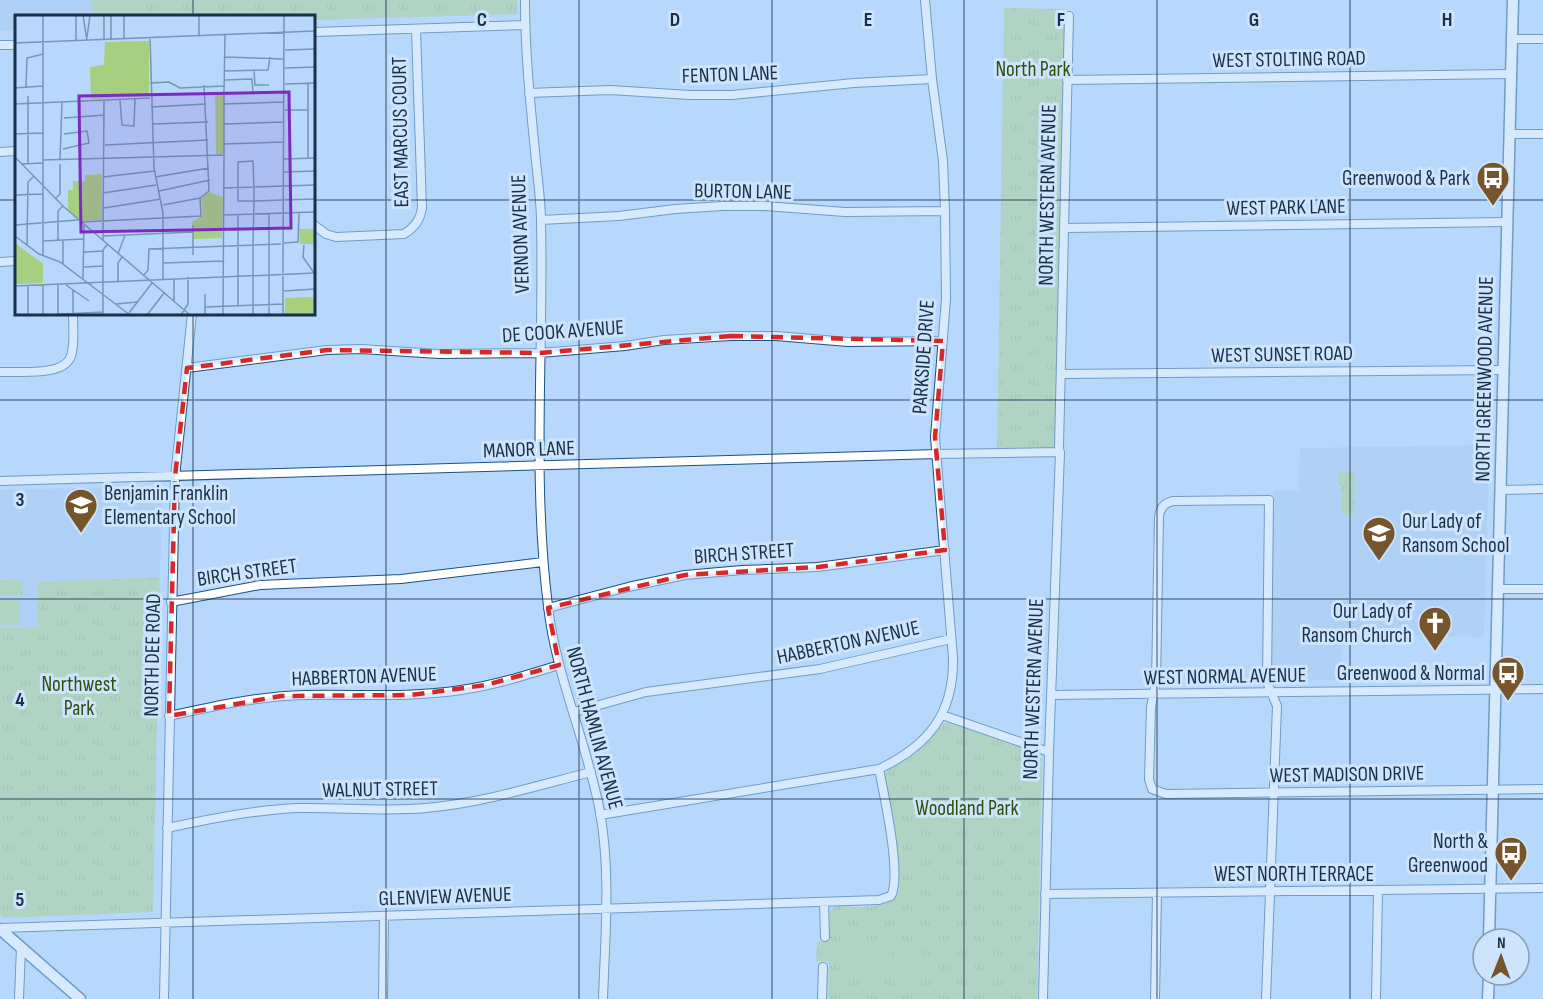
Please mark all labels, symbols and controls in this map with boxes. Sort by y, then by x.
text: C [477,8,487,32]
text: D [670,8,680,32]
text: E [864,8,872,32]
text: F [1057,8,1065,32]
text: G [1249,8,1259,32]
text: H [1442,8,1452,32]
inset map [15,15,315,315]
street label: WEST STOLTING ROAD [1212,46,1366,73]
street label: EAST MARCUS COURT [387,56,414,208]
park label: North Park [995,57,1071,82]
street label: FENTON LANE [681,60,779,89]
street label: NORTH WESTERN AVENUE [1033,104,1062,286]
bus stop icon: Greenwood & Park [1475,160,1511,207]
place label: Greenwood & Park [1342,166,1470,191]
street label: VERNON AVENUE [506,174,535,294]
street label: BURTON LANE [694,178,792,205]
street label: WEST PARK LANE [1226,194,1346,221]
street label: NORTH GREENWOOD AVENUE [1470,276,1499,482]
street label: PARKSIDE DRIVE [907,299,940,415]
street label: DE COOK AVENUE [501,315,625,348]
street label: WEST SUNSET ROAD [1211,341,1353,368]
street label: MANOR LANE [483,435,575,464]
place label: Benjamin Franklin Elementary School [104,481,236,530]
school or university icon: Benjamin Franklin Elementary School [63,487,99,534]
text: 3 [16,488,25,512]
place label: Our Lady of Ransom School [1402,509,1509,558]
school or university icon: Our Lady of Ransom School [1361,515,1397,562]
street label: BIRCH STREET [693,538,795,569]
street label: BIRCH STREET [196,553,299,592]
street label: NORTH DEE ROAD [139,593,166,717]
street label: NORTH WESTERN AVENUE [1018,598,1049,780]
place label: Our Lady of Ransom Church [1301,599,1413,648]
church icon: Our Lady of Ransom Church [1417,605,1453,652]
street label: HABBERTON AVENUE [774,615,922,670]
street label: NORTH HAMLIN AVENUE [561,644,628,812]
bus stop icon: Greenwood & Normal [1490,655,1526,702]
street label: HABBERTON AVENUE [291,661,437,692]
place label: Greenwood & Normal [1337,661,1485,686]
street label: WEST NORMAL AVENUE [1143,663,1307,690]
park label: Northwest Park [41,672,117,721]
text: 4 [15,688,25,712]
street label: WEST MADISON DRIVE [1269,761,1425,788]
street label: WALNUT STREET [322,776,439,803]
park label: Woodland Park [915,796,1019,821]
place label: North & Greenwood [1408,829,1488,878]
bus stop icon: North & Greenwood [1493,835,1529,882]
street label: WEST NORTH TERRACE [1214,862,1374,887]
street label: GLENVIEW AVENUE [378,882,512,911]
text: 5 [16,888,25,912]
north arrow [1471,927,1531,987]
text: N [1497,934,1506,953]

